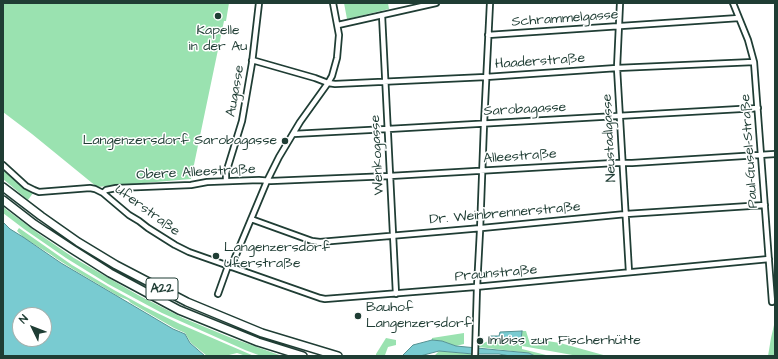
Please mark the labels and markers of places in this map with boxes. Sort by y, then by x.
marker: Kapelle in der Au [213,11,223,21]
place label: Kapelle in der Au [189,23,247,56]
place label: Langenzersdorf Sarobagasse [83,133,277,149]
marker: Langenzersdorf Sarobagasse [280,136,290,146]
place label: Langenzersdorf Uferstraße [224,240,330,272]
marker: Langenzersdorf Uferstraße [211,251,221,261]
place label: Bauhof Langenzersdorf [366,300,472,332]
marker: Bauhof Langenzersdorf [353,311,363,321]
place label: Imbiss zur Fischerhütte [488,333,641,349]
marker: Imbiss zur Fischerhütte [475,336,485,346]

